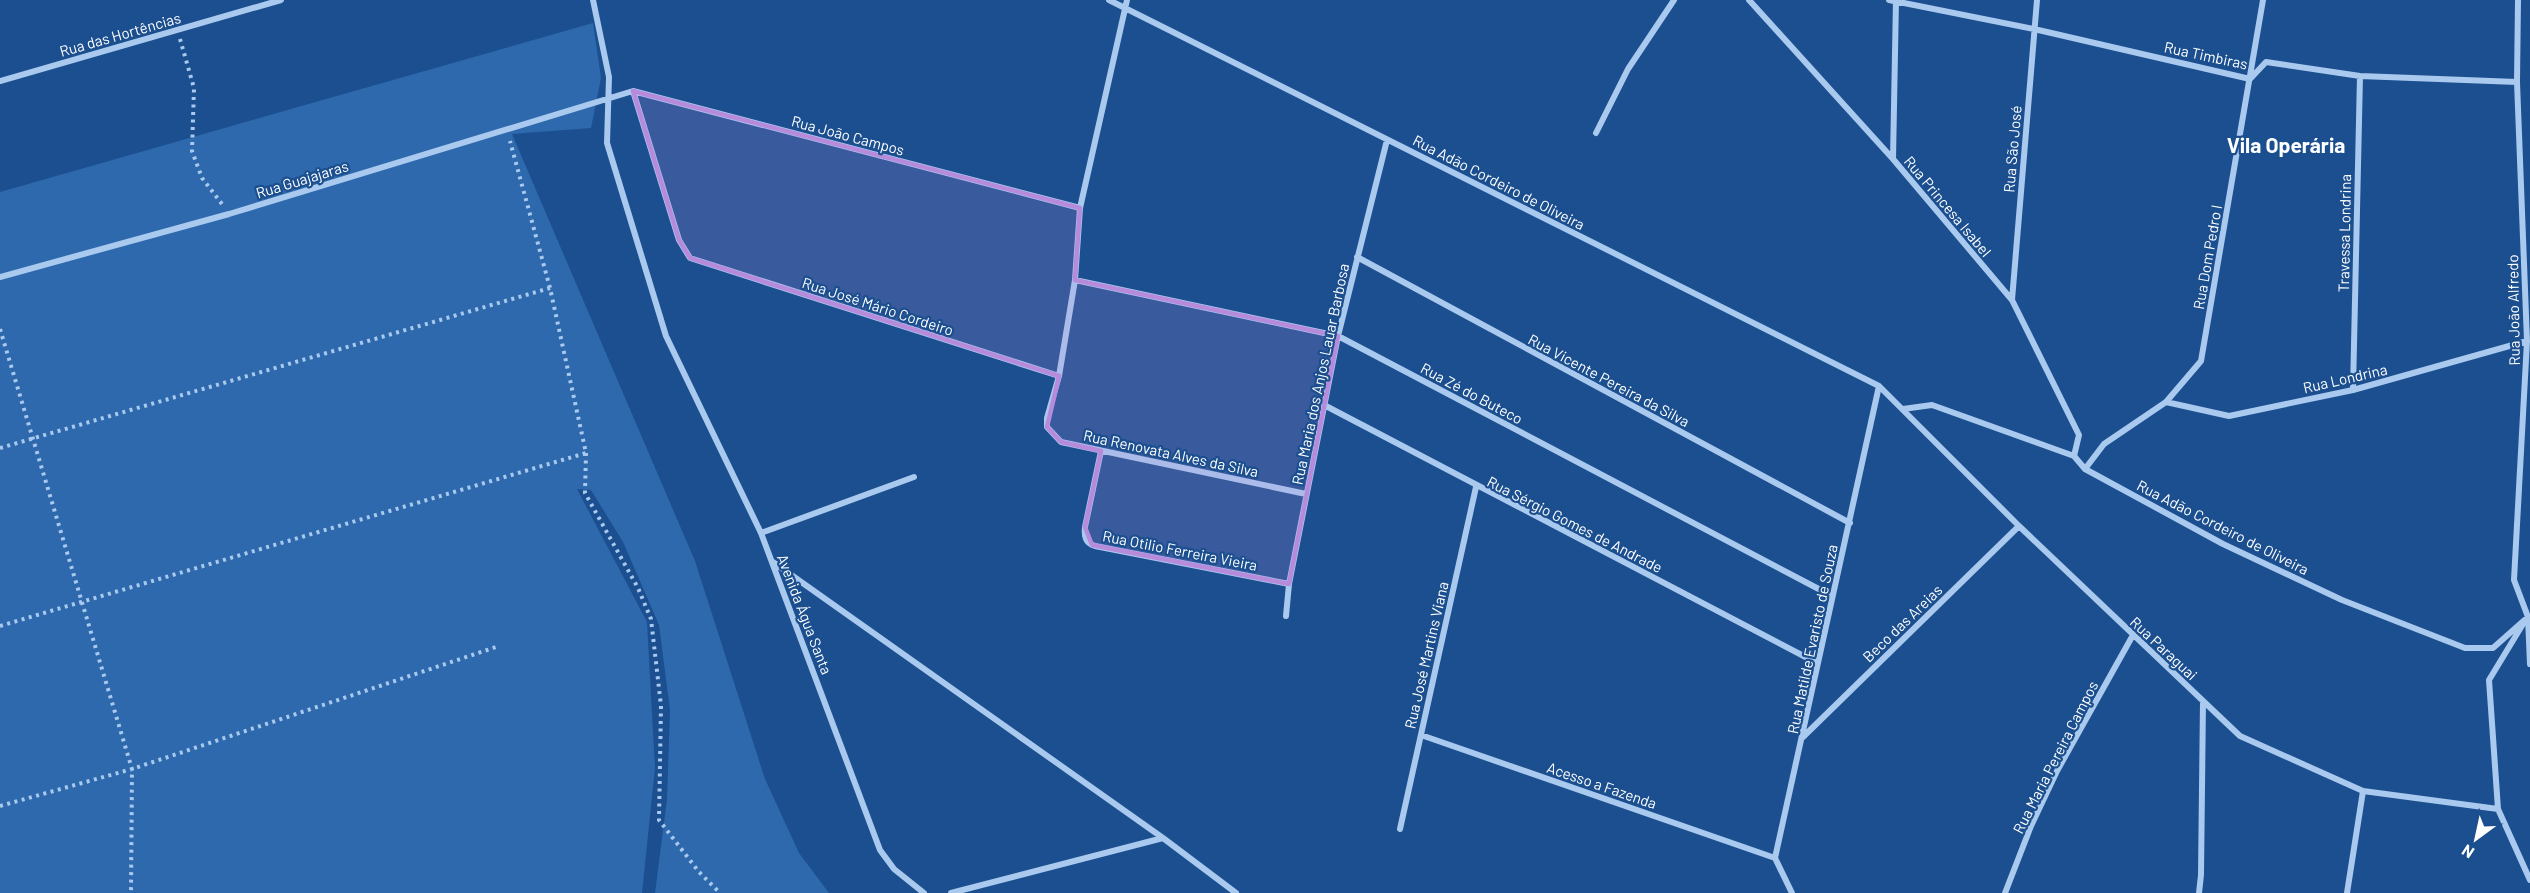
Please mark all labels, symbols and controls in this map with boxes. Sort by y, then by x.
street label: Rua das Hortências [57,8,183,60]
street label: Rua Timbiras [2163,37,2249,73]
street label: Rua São José [1999,105,2025,193]
street label: Rua João Campos [790,111,906,159]
street label: Rua Adão Cordeiro de Oliveira [1410,131,1588,233]
district label: Vila Operária [2227,132,2345,157]
street label: Rua Princesa Isabel [1901,152,1995,260]
street label: Rua Guajajaras [254,156,350,202]
street label: Travessa Londrina [2334,174,2354,292]
street label: Rua Dom Pedro I [2189,203,2225,311]
street label: Rua João Alfredo [2503,254,2523,366]
street label: Rua Maria dos Anjos Lauar Barbosa [1288,262,1352,486]
street label: Rua José Mário Cordeiro [800,273,956,339]
street label: Rua Vicente Pereira da Silva [1525,330,1693,430]
street label: Rua Zé do Buteco [1418,359,1526,427]
street label: Rua Londrina [2301,360,2389,396]
street label: Rua Renovata Alves da Silva [1082,426,1260,480]
street label: Rua Sérgio Gomes de Andrade [1484,472,1666,576]
street label: Rua Adão Cordeiro de Oliveira [2134,476,2312,578]
street label: Rua Otilio Ferreira Vieira [1101,526,1259,574]
street label: Rua Matilde Evaristo de Souza [1783,543,1841,735]
street label: Avenida Água Santa [774,551,836,677]
street label: Rua José Martins Viana [1400,580,1452,730]
street label: Beco das Areias [1858,581,1946,665]
street label: Rua Paraguai [2127,612,2201,684]
street label: Rua Maria Pereira Campos [2009,678,2101,836]
street label: Acesso a Fazenda [1545,758,1659,812]
north arrow [2446,809,2506,869]
text: N [2458,841,2477,863]

